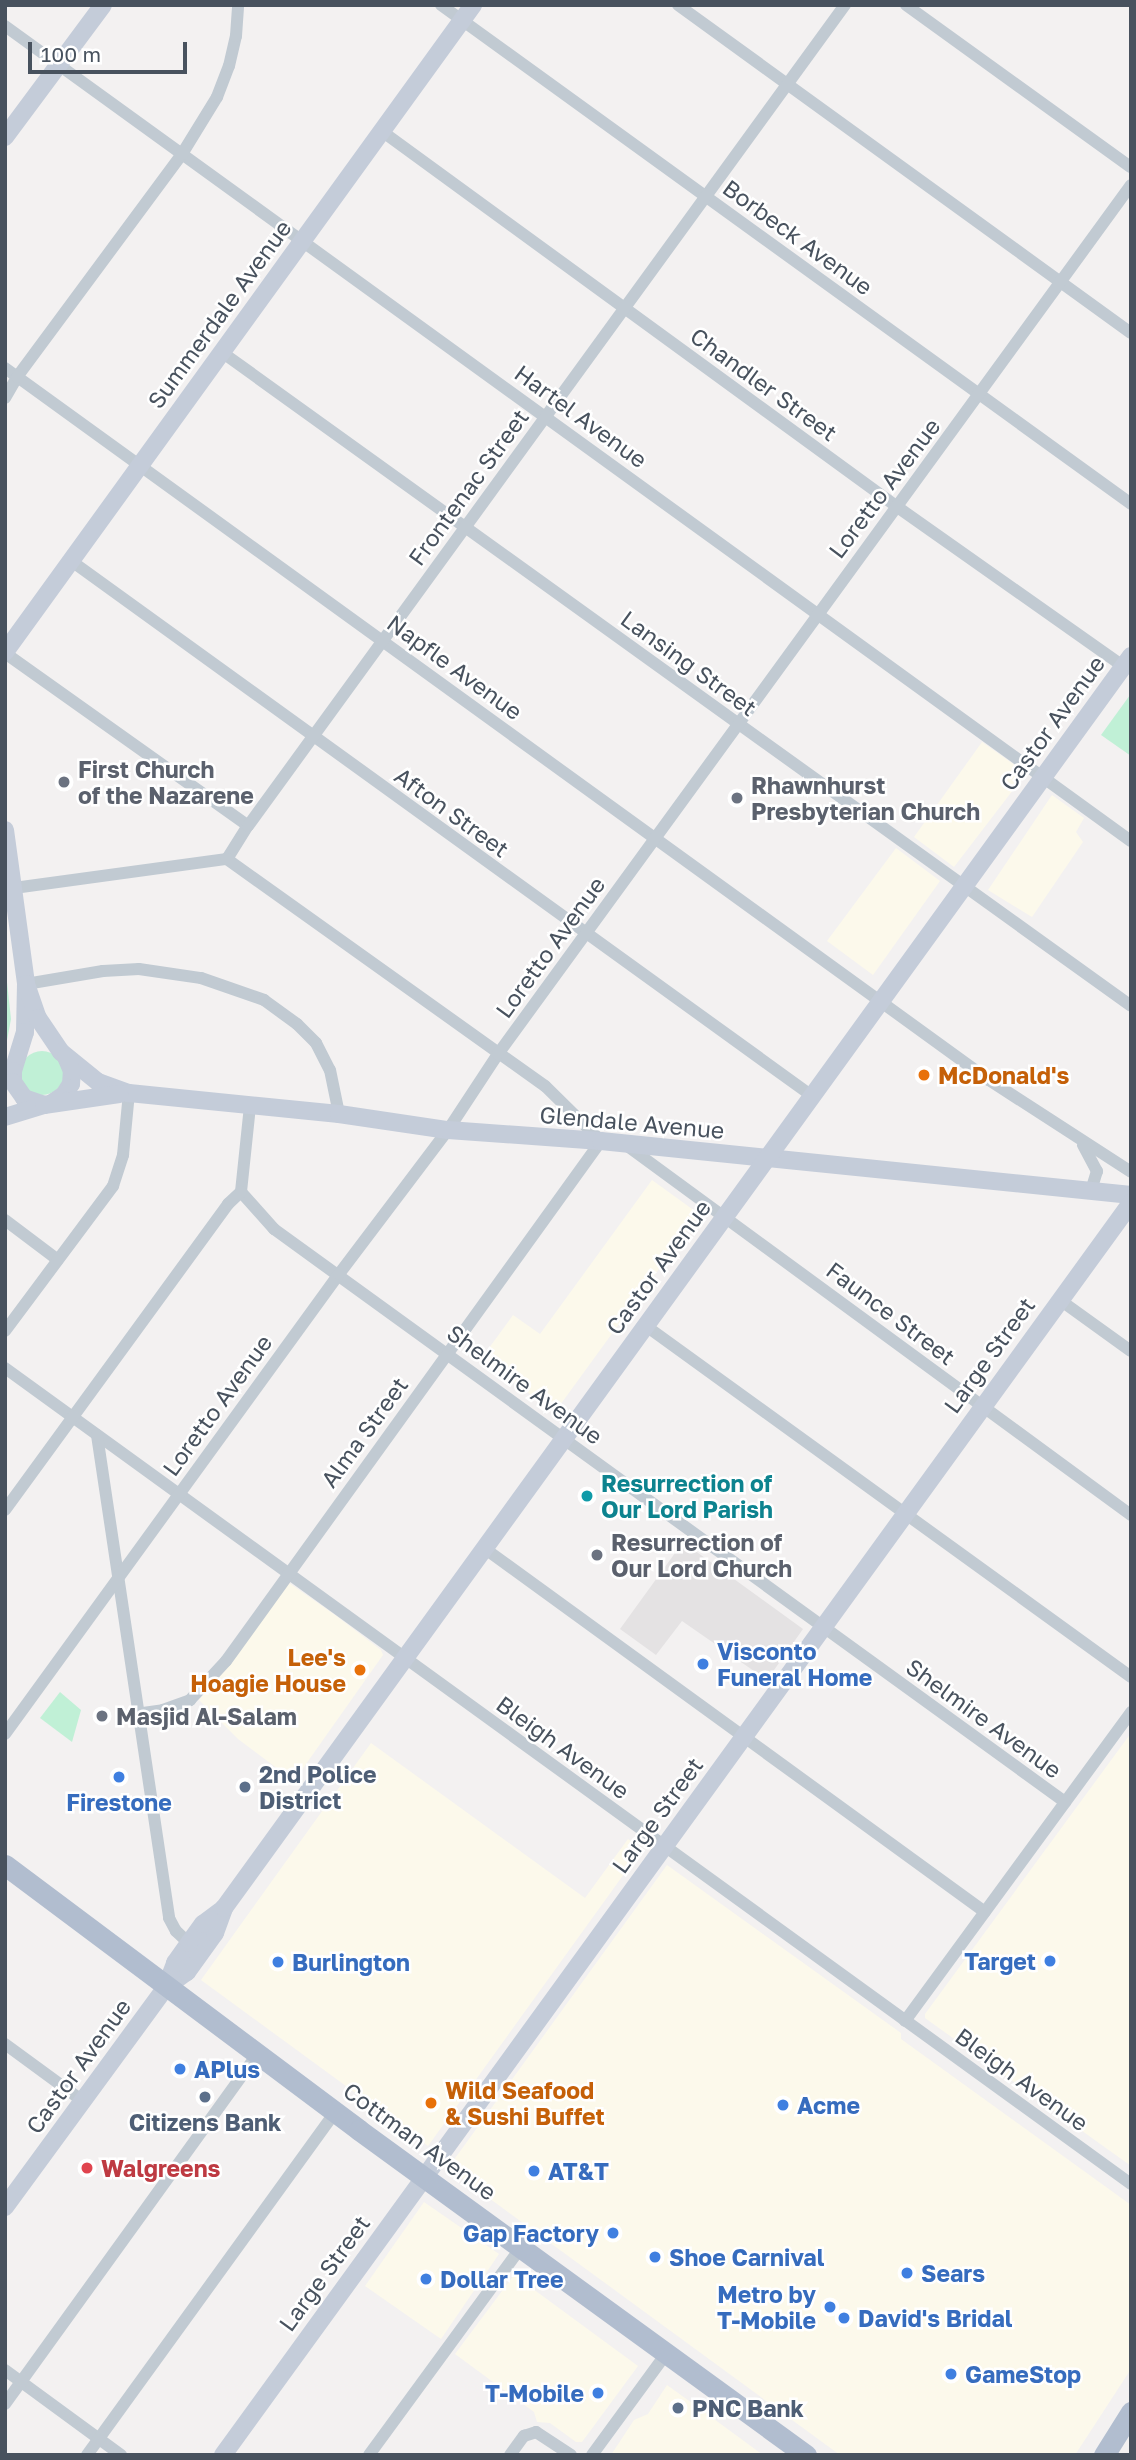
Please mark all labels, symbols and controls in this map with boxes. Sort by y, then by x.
scale bar [32,28,191,72]
text: 100 m [41,41,101,67]
street label: Borbeck Avenue [718,173,878,301]
street label: Summerdale Avenue [141,214,297,414]
street label: Chandler Street [685,322,843,446]
street label: Hartel Avenue [509,359,653,473]
street label: Frontenac Street [402,404,534,570]
street label: Loretto Avenue [823,413,945,563]
street label: Lansing Street [616,605,762,721]
street label: Napfle Avenue [382,609,528,725]
street label: Castor Avenue [994,650,1110,796]
place label: First Church of the Nazarene [78,755,254,809]
street label: Afton Street [389,761,515,863]
place label: Rhawnhurst Presbyterian Church [751,771,980,825]
marker: First Church of the Nazarene [56,774,72,790]
marker: Rhawnhurst Presbyterian Church [729,790,745,806]
street label: Loretto Avenue [490,871,610,1023]
place label: McDonald's [938,1061,1069,1089]
marker: McDonald's [916,1067,932,1083]
street label: Glendale Avenue [538,1100,726,1144]
street label: Castor Avenue [600,1194,716,1340]
street label: Faunce Street [821,1256,961,1370]
street label: Large Street [938,1292,1040,1418]
street label: Shelmire Avenue [442,1318,608,1450]
street label: Loretto Avenue [157,1329,277,1481]
street label: Alma Street [315,1372,413,1492]
place label: Resurrection of Our Lord Parish [601,1469,773,1523]
marker: Resurrection of Our Lord Parish [579,1488,595,1504]
place label: Resurrection of Our Lord Church [611,1528,792,1582]
marker: Resurrection of Our Lord Church [589,1547,605,1563]
place label: Visconto Funeral Home [717,1637,872,1691]
place label: Lee's Hoagie House [190,1643,346,1697]
street label: Shelmire Avenue [901,1652,1067,1784]
marker: Visconto Funeral Home [695,1656,711,1672]
marker: Lee's Hoagie House [352,1662,368,1678]
street label: Bleigh Avenue [491,1690,635,1804]
place label: Masjid Al-Salam [116,1702,297,1730]
marker: Masjid Al-Salam [94,1708,110,1724]
street label: Large Street [606,1752,708,1878]
place label: 2nd Police District [259,1760,377,1814]
marker: Firestone [111,1769,127,1785]
marker: 2nd Police District [237,1779,253,1795]
place label: Firestone [66,1788,172,1816]
place label: Target [964,1947,1036,1975]
place label: Burlington [292,1948,410,1976]
marker: Target [1042,1953,1058,1969]
marker: Burlington [270,1954,286,1970]
street label: Castor Avenue [20,1993,136,2139]
street label: Bleigh Avenue [950,2022,1094,2136]
place label: APlus [194,2055,260,2083]
marker: APlus [172,2061,188,2077]
street label: Cottman Avenue [338,2076,502,2206]
place label: Wild Seafood & Sushi Buffet [445,2076,605,2130]
marker: Citizens Bank [197,2089,213,2105]
place label: Acme [797,2091,860,2119]
marker: Wild Seafood & Sushi Buffet [423,2095,439,2111]
marker: Acme [775,2097,791,2113]
place label: Citizens Bank [129,2108,281,2136]
place label: Walgreens [101,2154,220,2182]
place label: AT&T [548,2157,609,2185]
marker: Walgreens [79,2160,95,2176]
marker: AT&T [526,2163,542,2179]
street label: Large Street [273,2210,375,2336]
place label: Gap Factory [463,2219,599,2247]
marker: Gap Factory [605,2225,621,2241]
place label: Shoe Carnival [669,2243,824,2271]
marker: Shoe Carnival [647,2249,663,2265]
place label: Sears [921,2259,985,2287]
place label: Dollar Tree [440,2265,564,2293]
marker: Sears [899,2265,915,2281]
marker: Dollar Tree [418,2271,434,2287]
place label: Metro by T-Mobile [717,2280,816,2334]
marker: Metro by T-Mobile [822,2299,838,2315]
place label: David's Bridal [858,2304,1013,2332]
marker: David's Bridal [836,2310,852,2326]
place label: GameStop [965,2360,1081,2388]
marker: GameStop [943,2366,959,2382]
place label: T-Mobile [485,2379,584,2407]
marker: T-Mobile [590,2385,606,2401]
place label: PNC Bank [692,2394,804,2422]
marker: PNC Bank [670,2400,686,2416]

